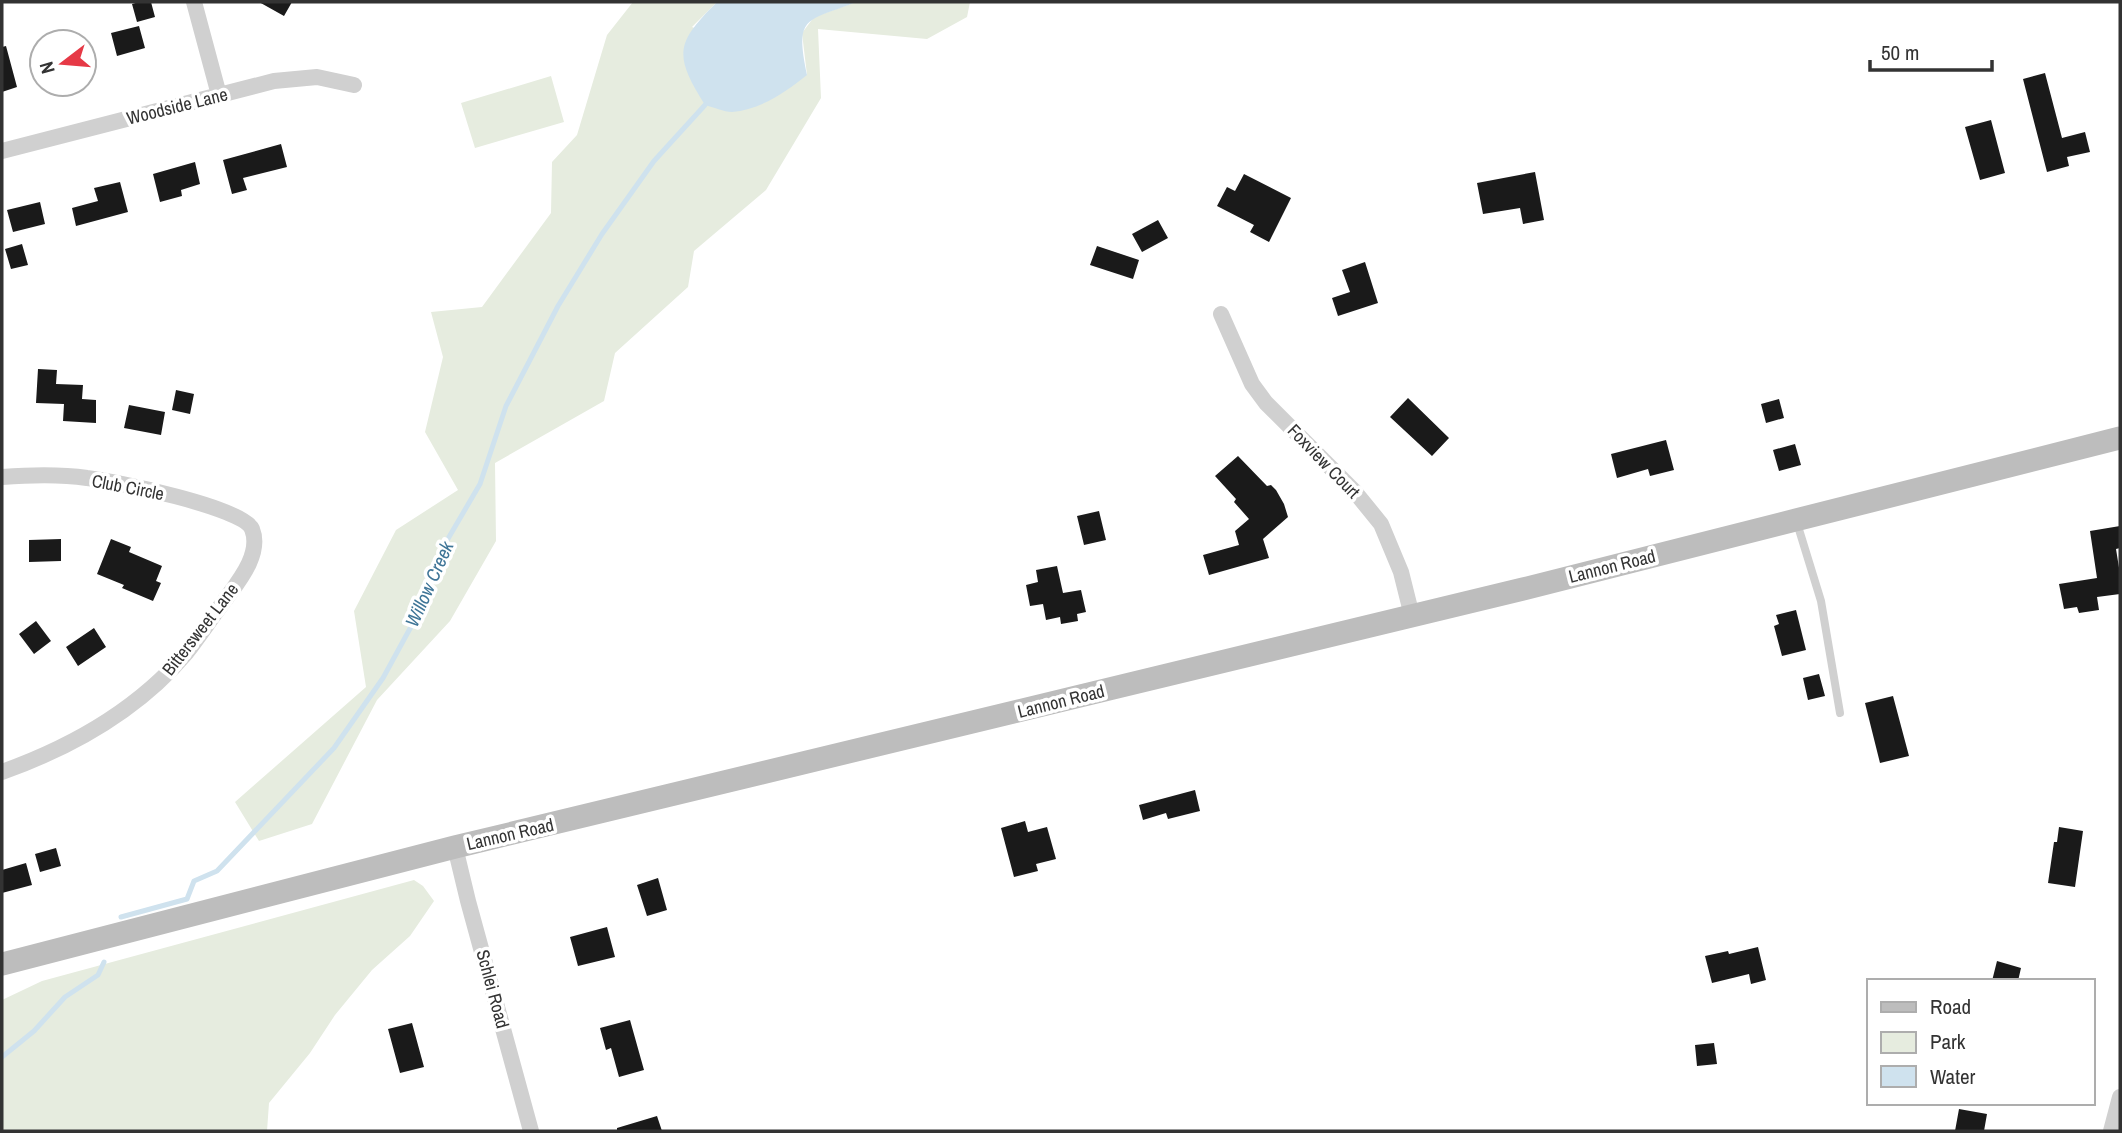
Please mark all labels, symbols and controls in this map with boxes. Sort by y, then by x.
north arrow [28,28,98,98]
scale bar [1870,28,1993,72]
text: 50 m [1881,38,1919,67]
text: N [33,59,61,77]
street label: Woodside Lane [124,81,230,131]
street label: Foxview Court [1282,418,1366,504]
street label: Club Circle [90,468,166,506]
water label: Willow Creek [399,536,460,631]
street label: Lannon Road [1566,543,1658,589]
street label: Bittersweet Lane [156,578,244,680]
street label: Lannon Road [1015,678,1107,724]
street label: Lannon Road [464,812,556,856]
street label: Schlei Road [471,947,515,1031]
legend [1867,979,2094,1105]
text: Road [1930,992,1971,1021]
text: Park [1930,1027,1966,1056]
text: Water [1930,1062,1976,1091]

